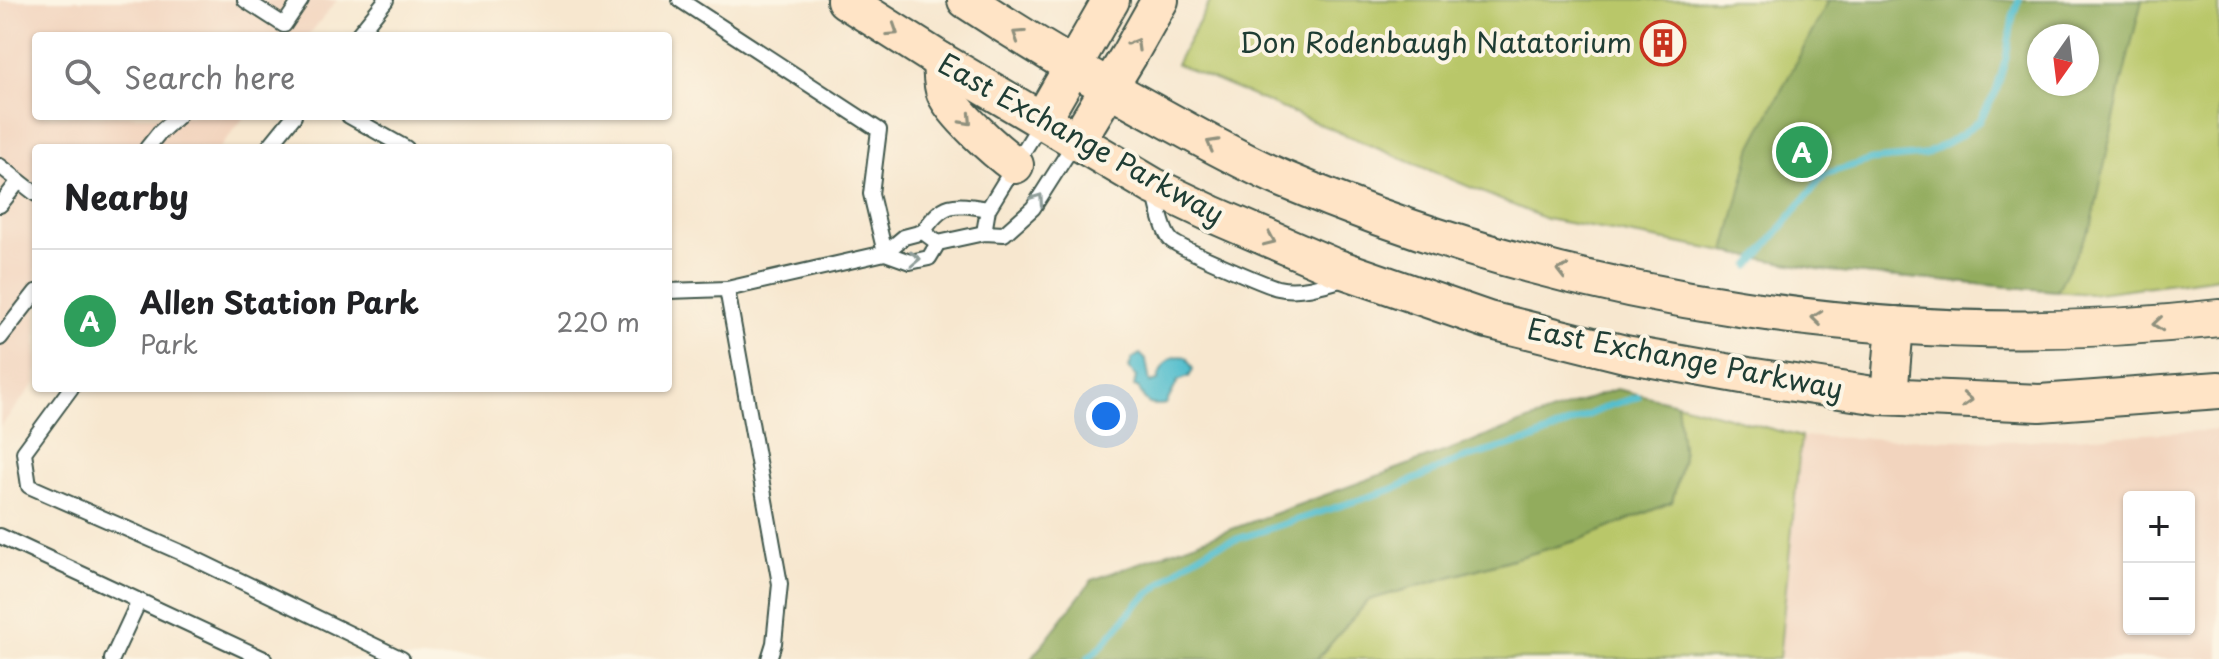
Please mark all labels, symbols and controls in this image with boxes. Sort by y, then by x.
building icon: Don Rodenbaugh Natatorium [1639,19,1687,67]
place label: Don Rodenbaugh Natatorium [1239,20,1632,63]
one-way arrow [884,21,898,36]
north arrow [2027,24,2099,96]
one-way arrow [1013,29,1027,44]
search box [32,32,672,120]
one-way arrow [1125,39,1141,53]
street label: East Exchange Parkway [931,41,1232,234]
icon: search [60,54,104,98]
text: Search here [124,54,296,99]
one-way arrow [957,110,971,125]
pin: A [1776,122,1828,182]
one-way arrow [1205,139,1220,154]
text: Nearby [64,170,189,222]
one-way arrow [1028,194,1043,208]
one-way arrow [1262,230,1276,246]
one-way arrow [910,250,922,267]
one-way arrow [1555,264,1569,281]
text: Allen Station Park [140,279,419,324]
text: A [80,302,100,341]
text: 220 m [556,302,640,341]
street label: East Exchange Parkway [1524,306,1847,409]
one-way arrow [1810,310,1823,327]
one-way arrow [2152,315,2165,332]
text: Park [140,324,198,363]
one-way arrow [1961,391,1974,408]
your location [1086,396,1126,436]
map controls [2123,491,2195,635]
button: + [2123,491,2195,563]
button: − [2123,563,2195,635]

